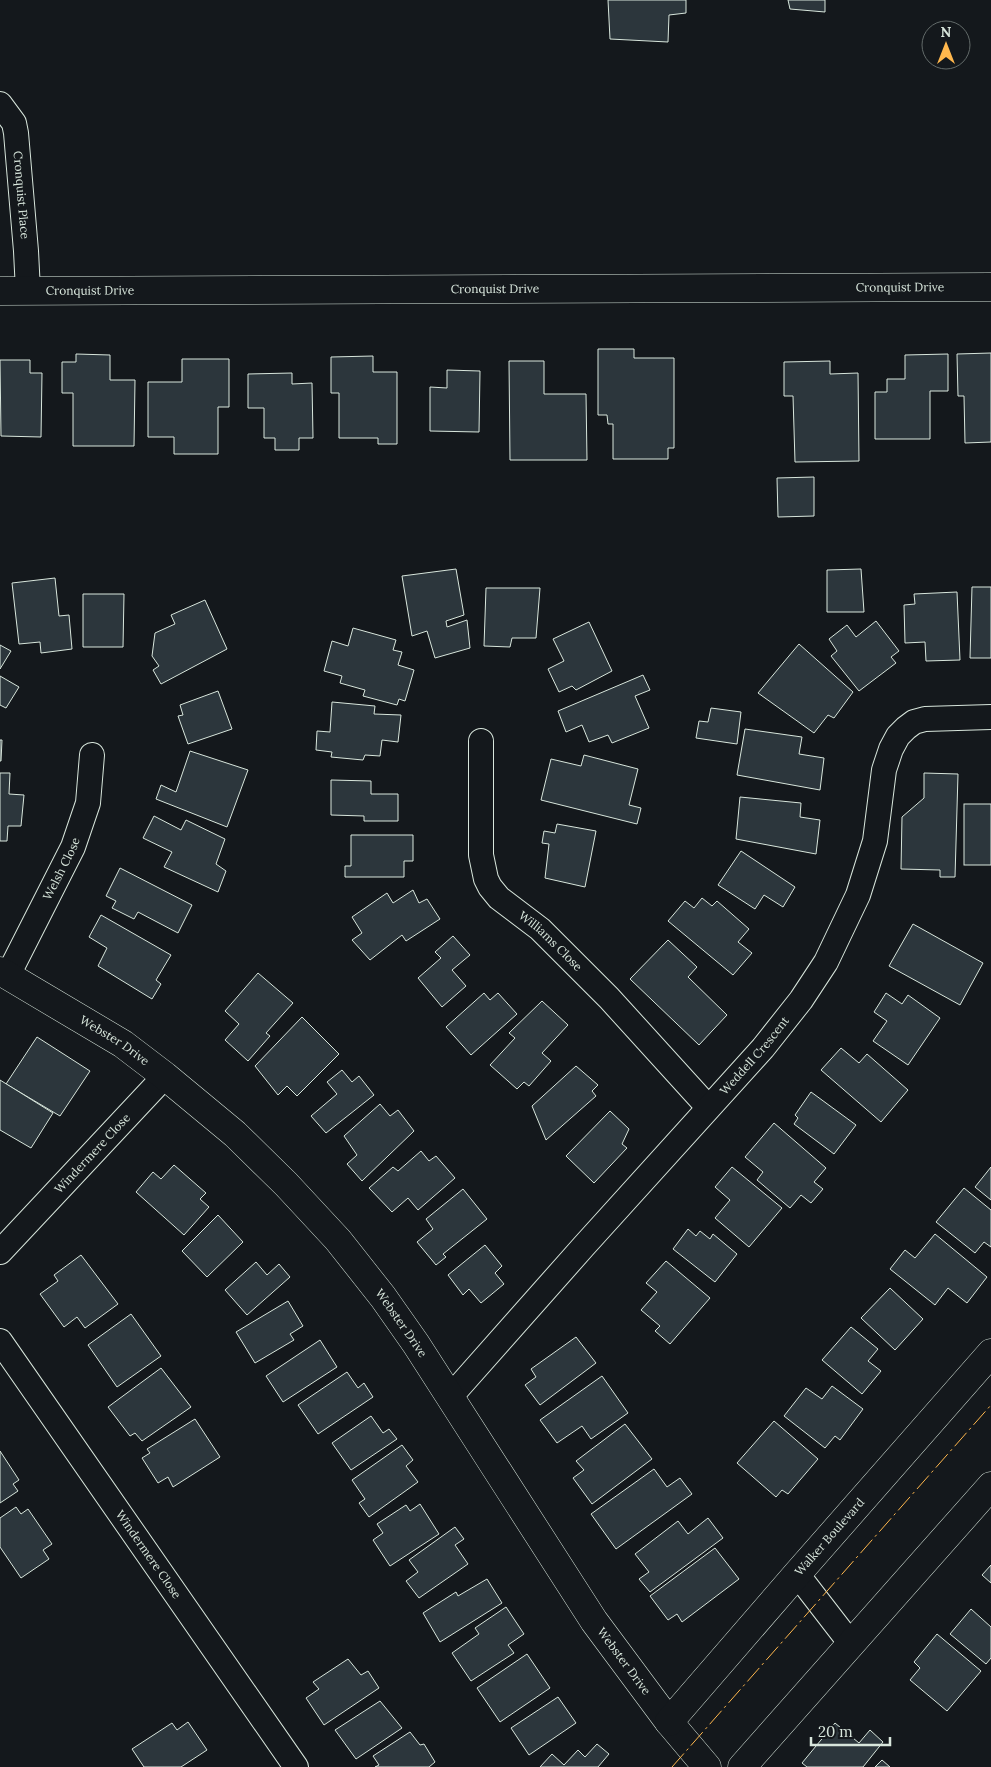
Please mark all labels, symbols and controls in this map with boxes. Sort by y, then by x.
north arrow [921,20,971,70]
text: N [941,23,952,41]
street label: Cronquist Place [11,150,33,240]
street label: Cronquist Drive [856,279,945,295]
street label: Cronquist Drive [451,281,540,296]
street label: Cronquist Drive [46,282,135,298]
street label: Welsh Close [39,835,83,902]
street label: Williams Close [516,908,586,974]
street label: Webster Drive [77,1012,153,1069]
street label: Weddell Crescent [716,1013,792,1098]
street label: Windermere Close [51,1110,133,1196]
street label: Webster Drive [372,1286,431,1360]
street label: Walker Boulevard [791,1495,867,1578]
street label: Windermere Close [113,1507,185,1602]
street label: Webster Drive [594,1624,654,1698]
scale bar [811,1714,890,1746]
text: 20 m [818,1722,853,1741]

